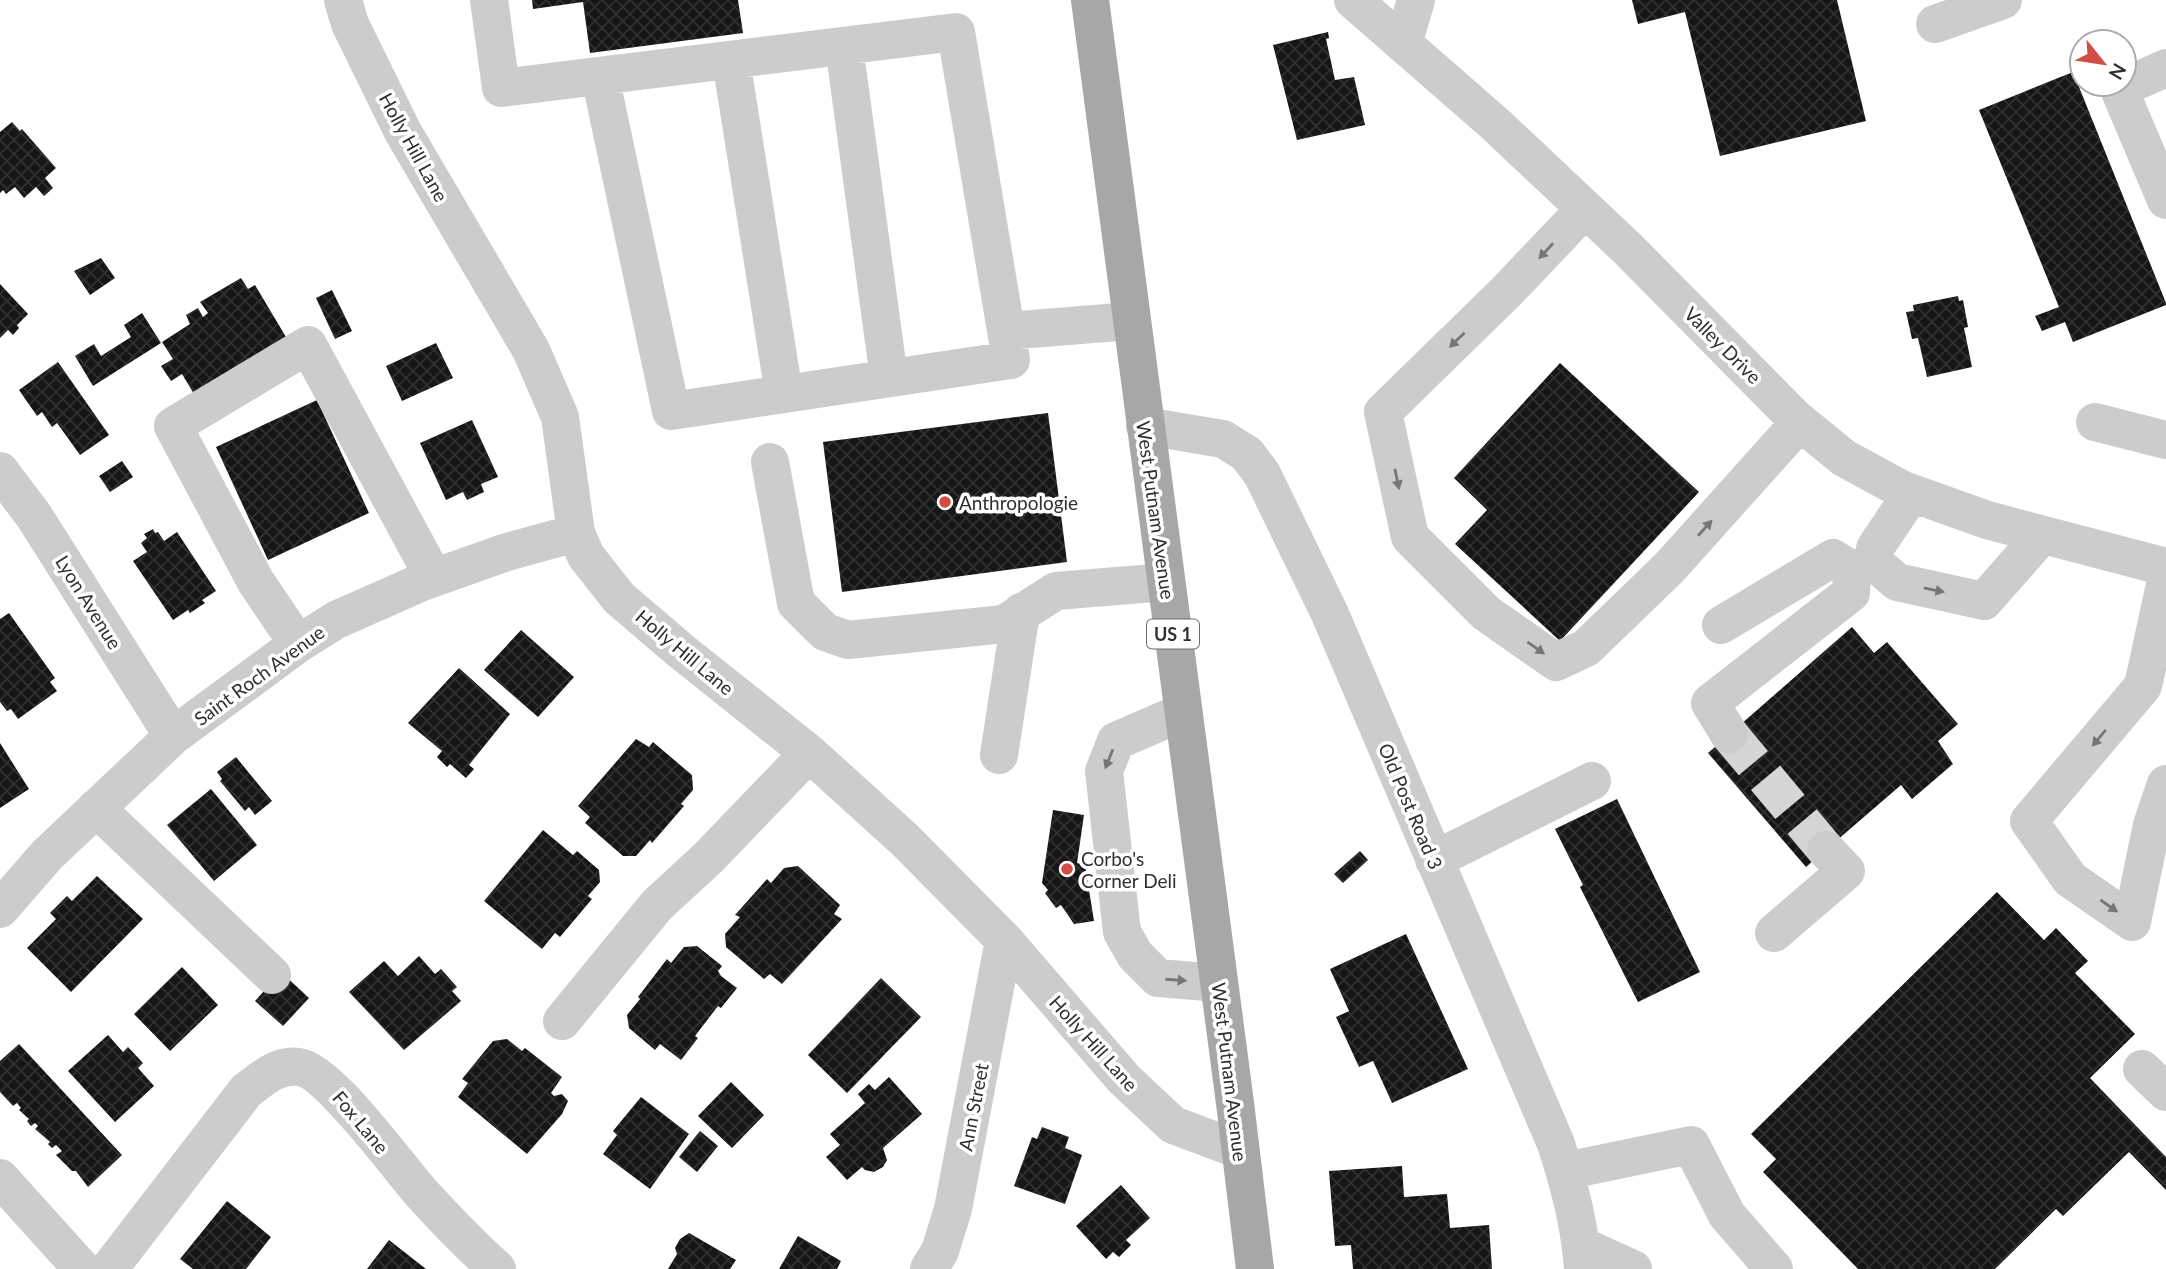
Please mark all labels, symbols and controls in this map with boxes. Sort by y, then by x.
north arrow [2068,28,2138,98]
text: N [2105,60,2132,84]
street label: Holly Hill Lane [375,89,453,205]
one-way arrow [1537,242,1554,259]
street label: Valley Drive [1680,302,1766,388]
one-way arrow [1449,331,1466,348]
street label: West Putnam Avenue [1132,419,1180,601]
one-way arrow [1392,468,1403,490]
place label: Anthropologie [959,491,1078,514]
marker: Anthropologie [937,494,953,510]
one-way arrow [1697,519,1713,537]
street label: Lyon Avenue [51,551,127,653]
one-way arrow [1923,585,1945,596]
street label: Holly Hill Lane [631,604,739,700]
street label: Saint Roch Avenue [189,620,329,730]
road number: US 1 [1147,620,1199,648]
one-way arrow [1527,641,1545,655]
one-way arrow [2091,729,2107,747]
street label: Old Post Road 3 [1374,740,1448,872]
one-way arrow [1103,749,1114,770]
place label: Corbo's Corner Deli [1081,847,1177,892]
marker: Corbo's Corner Deli [1059,861,1075,877]
one-way arrow [2100,899,2118,913]
one-way arrow [1165,974,1187,985]
street label: West Putnam Avenue [1208,981,1252,1163]
street label: Holly Hill Lane [1045,990,1143,1096]
street label: Ann Street [953,1061,993,1153]
street label: Fox Lane [328,1086,394,1158]

